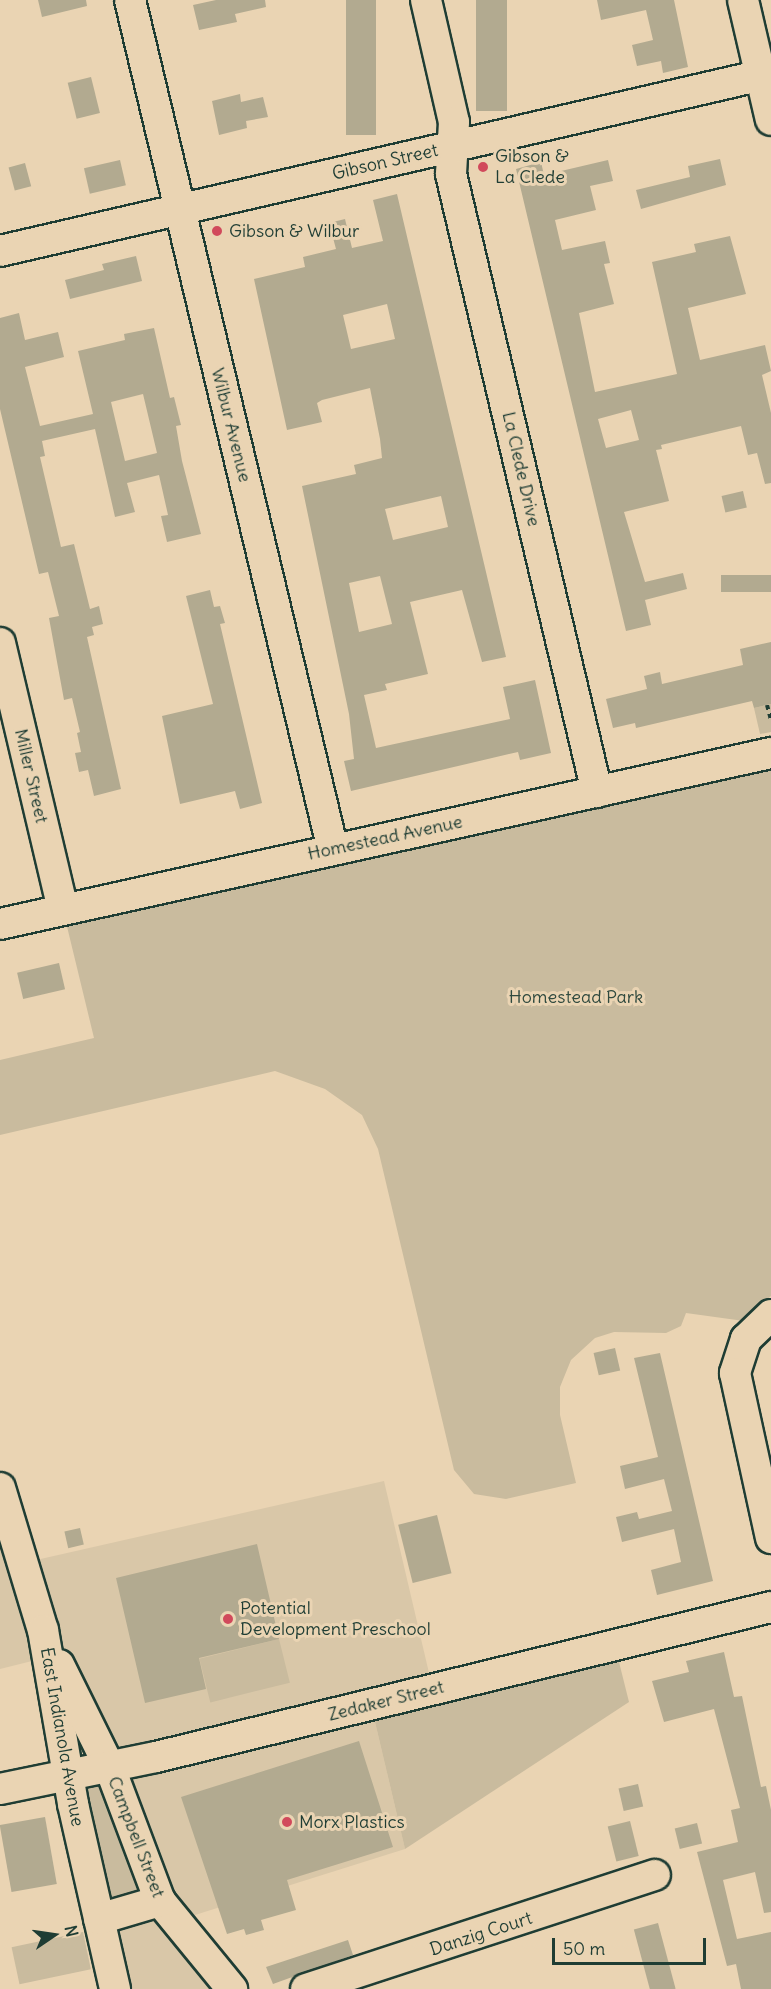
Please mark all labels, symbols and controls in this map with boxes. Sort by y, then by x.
street label: Gibson Street [330,139,440,185]
place label: Gibson & La Clede [495,146,569,188]
marker: Gibson & La Clede [476,160,490,174]
place label: Gibson & Wilbur [229,220,359,242]
marker: Gibson & Wilbur [210,224,224,238]
street label: Wilbur Avenue [206,366,256,484]
street label: La Clede Drive [497,410,545,528]
street label: Miller Street [10,727,52,825]
street label: Homestead Avenue [306,811,464,865]
park label: Homestead Park [509,986,643,1008]
place label: Potential Development Preschool [240,1598,431,1640]
marker: Potential Development Preschool [221,1612,235,1626]
street label: East Indianola Avenue [36,1646,88,1828]
street label: Zedaker Street [326,1676,446,1726]
street label: Campbell Street [103,1773,169,1901]
place label: Morx Plastics [299,1811,405,1833]
marker: Morx Plastics [280,1815,294,1829]
north arrow [24,1905,84,1965]
street label: Danzig Court [427,1907,535,1961]
text: N [61,1923,83,1939]
scale bar [555,1926,710,1964]
text: 50 m [563,1937,605,1960]

